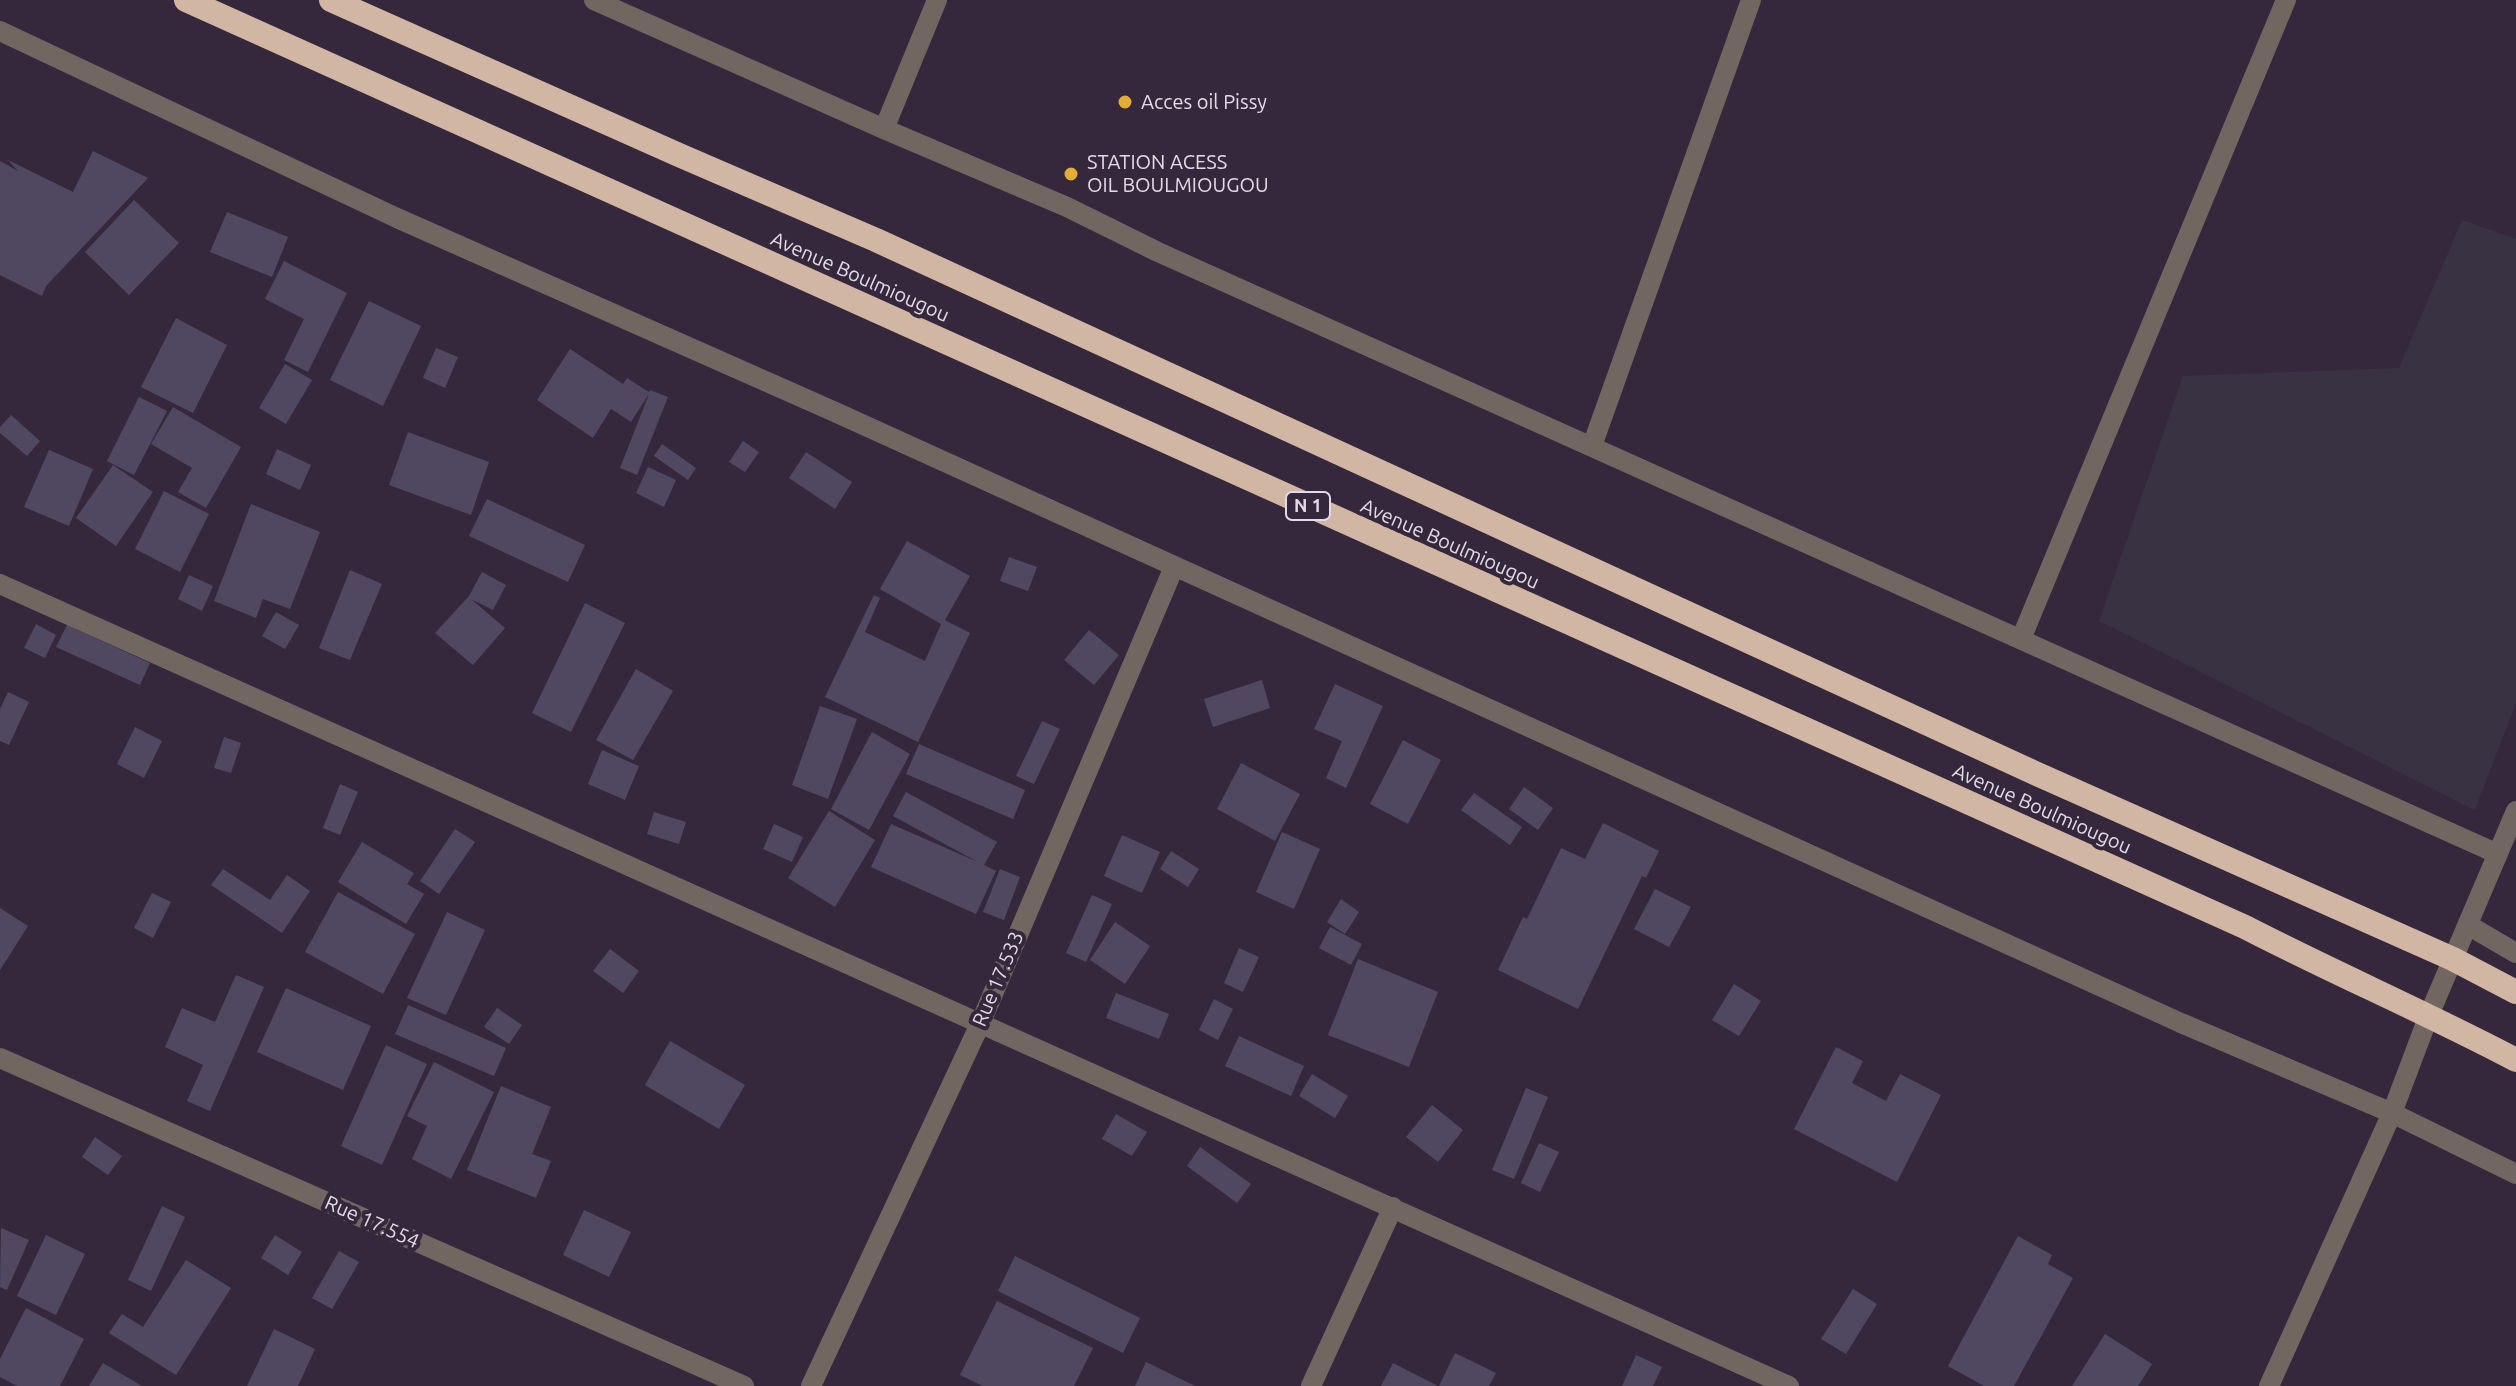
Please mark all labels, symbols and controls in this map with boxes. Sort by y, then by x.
place label: Acces oil Pissy [1141,90,1267,114]
marker: Acces oil Pissy [1116,93,1134,111]
place label: STATION ACESS OIL BOULMIOUGOU [1087,150,1269,197]
marker: STATION ACESS OIL BOULMIOUGOU [1062,165,1080,183]
street label: Avenue Boulmiougou [767,227,953,327]
road number: N 1 [1286,492,1330,520]
street label: Avenue Boulmiougou [1357,494,1543,594]
street label: Avenue Boulmiougou [1949,759,2135,859]
street label: Rue 17.533 [967,928,1029,1030]
street label: Rue 17.554 [321,1191,423,1253]

